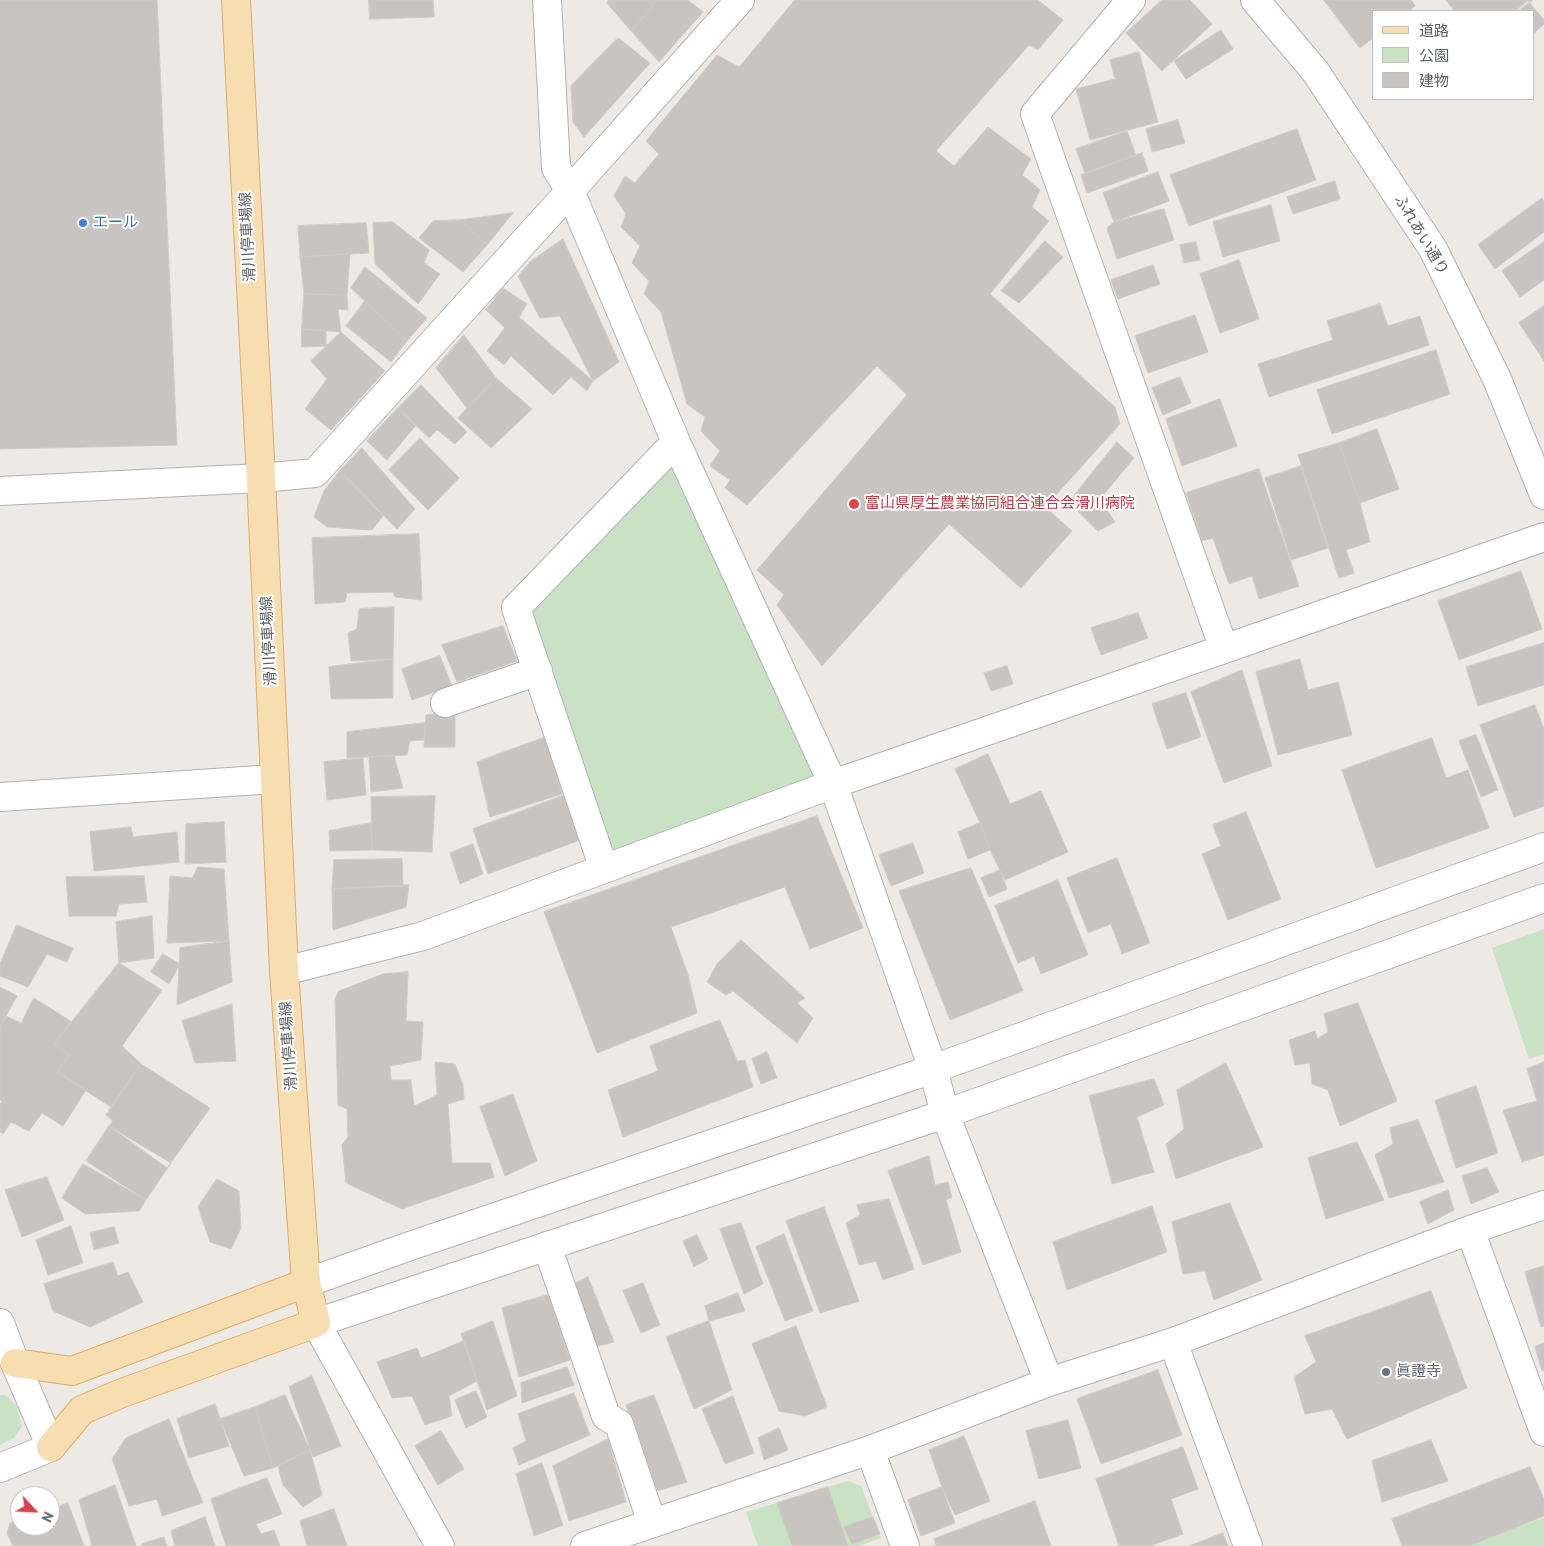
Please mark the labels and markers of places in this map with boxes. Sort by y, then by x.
place label: エール [93,214,138,232]
marker: エール [77,217,89,229]
place label: 富山県厚生農業協同組合連合会滑川病院 [865,495,1135,513]
marker: 富山県厚生農業協同組合連合会滑川病院 [847,497,861,511]
place label: 眞證寺 [1396,1363,1441,1381]
marker: 眞證寺 [1380,1366,1392,1378]

